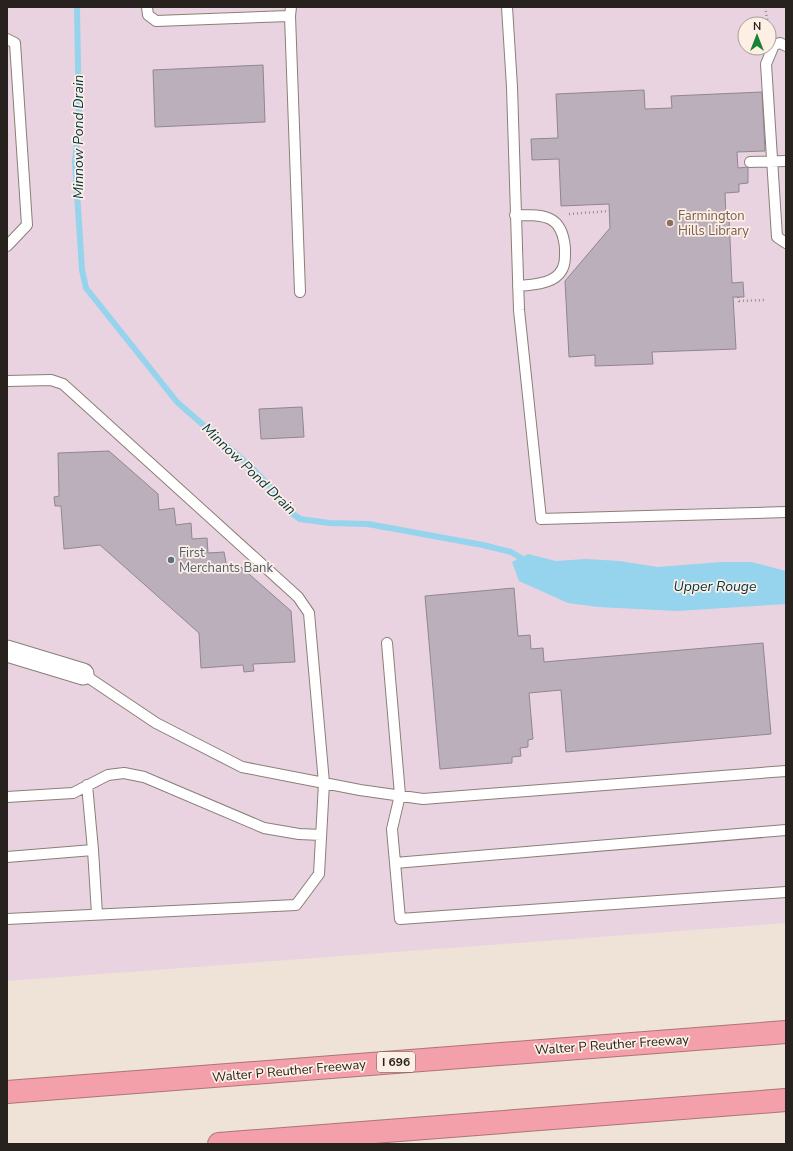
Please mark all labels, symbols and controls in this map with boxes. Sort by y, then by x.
north arrow [737,16,777,56]
text: N [753,19,761,34]
water label: Minnow Pond Drain [69,75,88,199]
place label: Farmington Hills Library [678,207,749,240]
marker: Farmington Hills Library [665,218,675,228]
water label: Minnow Pond Drain [198,419,300,519]
place label: First Merchants Bank [179,544,273,577]
marker: First Merchants Bank [166,555,176,565]
water label: Upper Rouge [673,577,757,596]
street label: Walter P Reuther Freeway [534,1031,690,1059]
road number: I 696 [377,1052,415,1072]
street label: Walter P Reuther Freeway [211,1055,367,1087]

